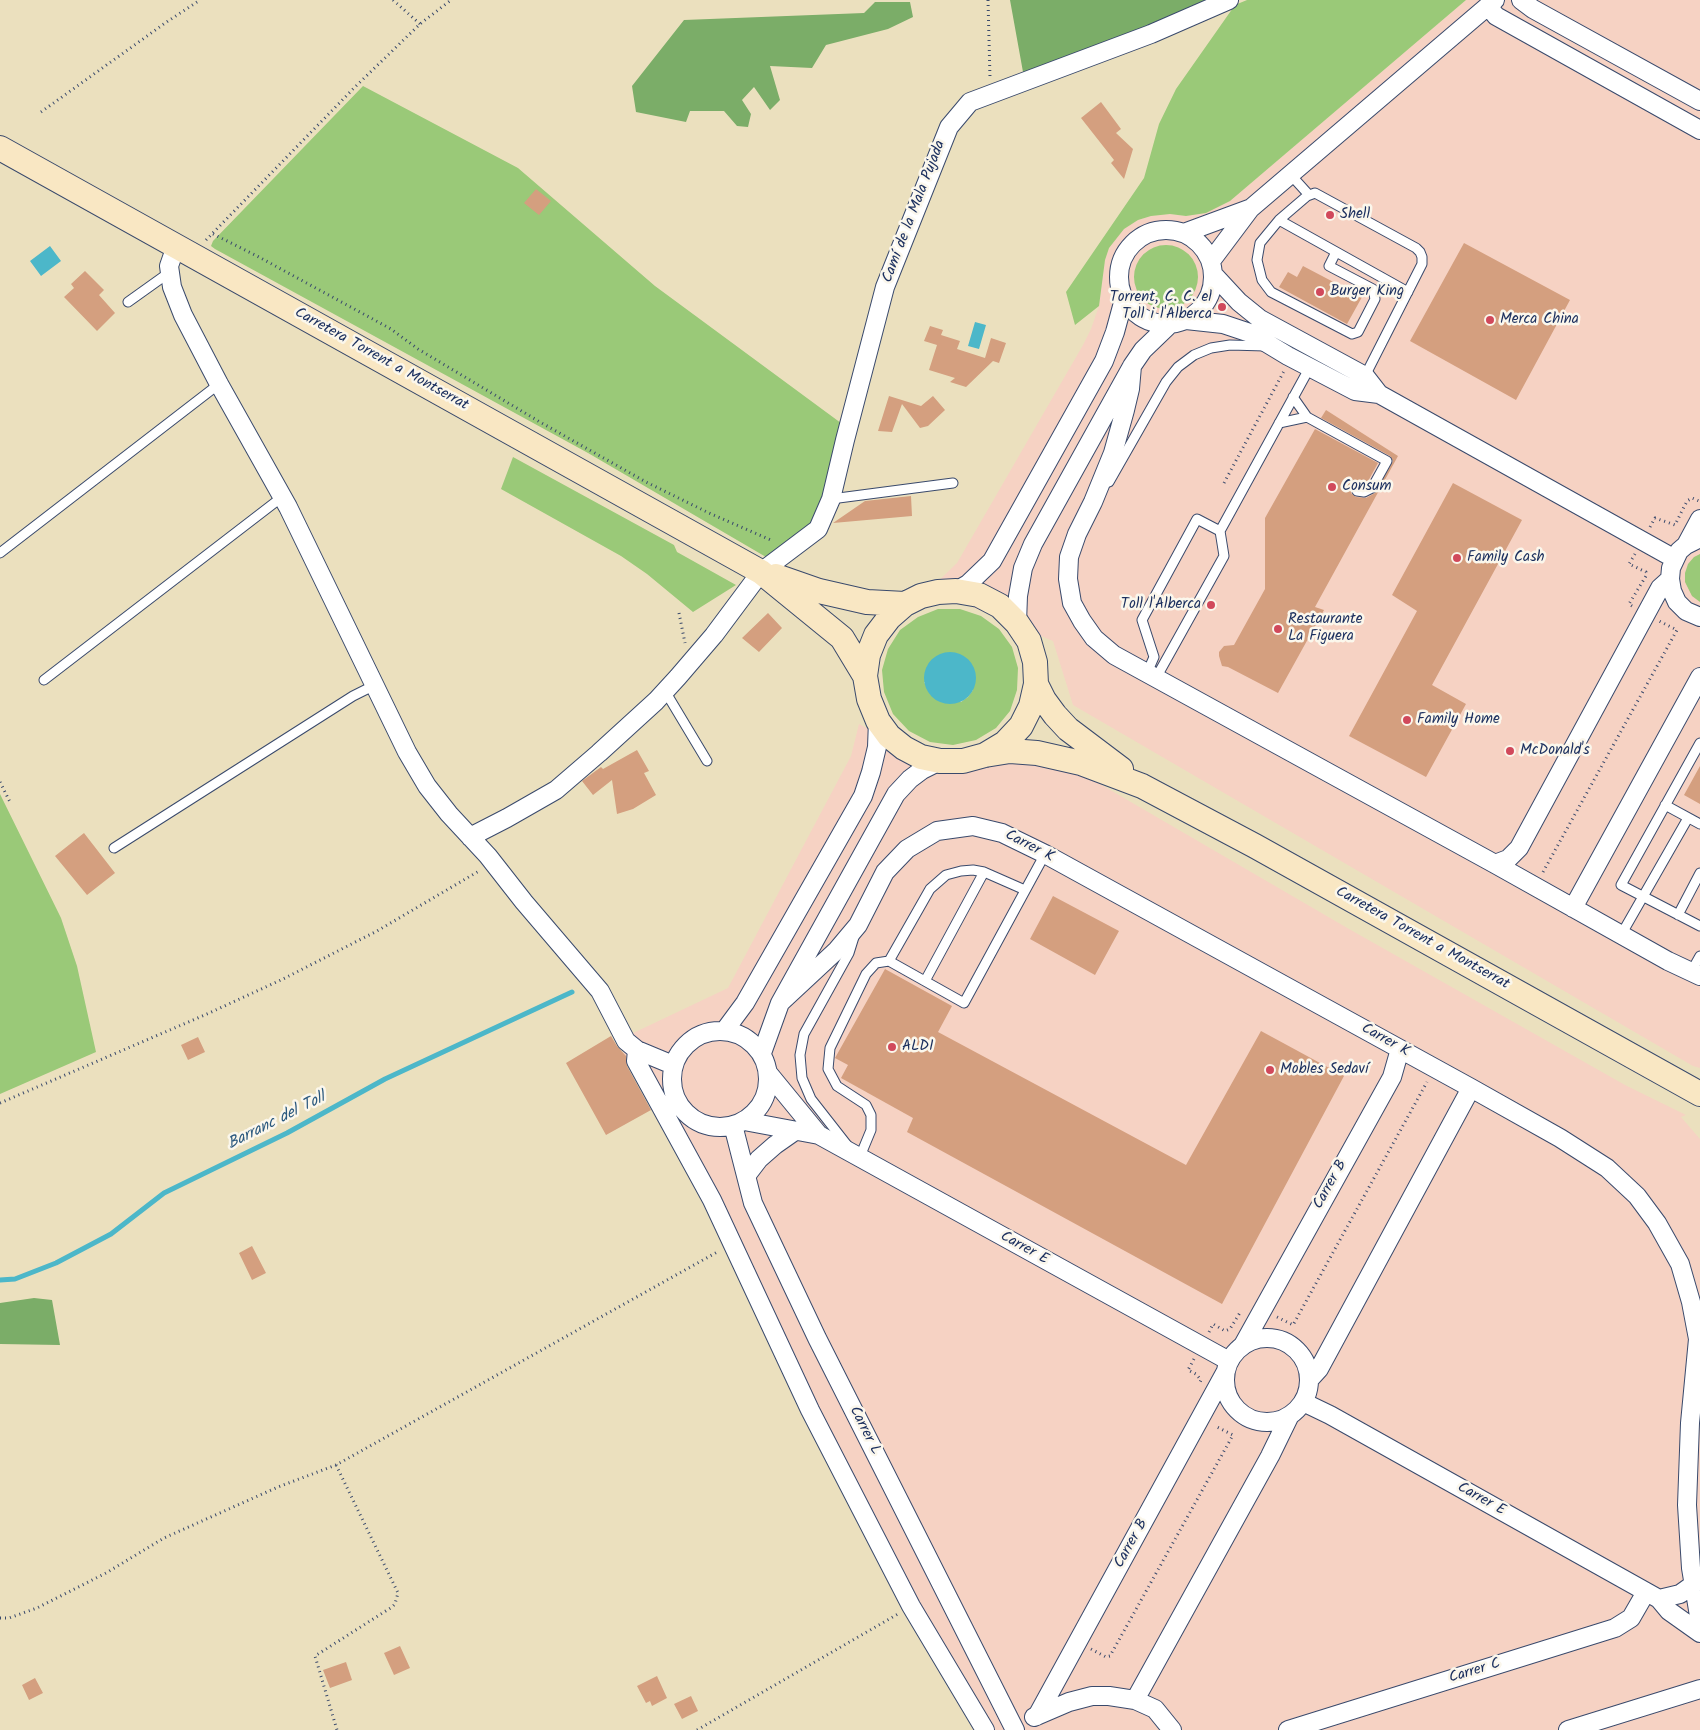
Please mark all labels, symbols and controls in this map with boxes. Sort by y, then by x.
street label: Camí de la Mala Pujada [880,138,950,286]
place label: Shell [1340,206,1370,224]
marker: Shell [1324,209,1336,221]
place label: Burger King [1330,283,1404,301]
marker: Burger King [1314,286,1326,298]
place label: Torrent, C. C. el Toll i l'Alberca [1110,289,1212,324]
marker: Torrent, C. C. el Toll i l'Alberca [1216,301,1228,313]
street label: Carretera Torrent a Montserrat [291,305,471,415]
place label: Merca China [1500,311,1579,329]
marker: Merca China [1484,314,1496,326]
place label: Consum [1342,478,1391,496]
marker: Consum [1326,481,1338,493]
place label: Family Cash [1467,549,1545,567]
marker: Family Cash [1451,552,1463,564]
place label: Toll l'Alberca [1121,596,1201,614]
marker: Toll l'Alberca [1205,599,1217,611]
place label: Restaurante La Figuera [1288,611,1363,646]
marker: Restaurante La Figuera [1272,623,1284,635]
place label: Family Home [1417,711,1500,729]
marker: Family Home [1401,714,1413,726]
place label: McDonald's [1520,742,1590,760]
marker: McDonald's [1504,745,1516,757]
street label: Carrer K [1002,827,1056,867]
street label: Carretera Torrent a Montserrat [1332,884,1512,994]
street label: Carrer K [1358,1020,1412,1062]
place label: ALDI [902,1038,934,1056]
marker: ALDI [886,1041,898,1053]
place label: Mobles Sedaví [1280,1061,1368,1079]
marker: Mobles Sedaví [1264,1064,1276,1076]
water label: Barranc del Toll [225,1089,329,1155]
street label: Carrer B [1310,1157,1352,1213]
street label: Carrer E [997,1228,1051,1270]
street label: Carrer L [844,1404,884,1458]
street label: Carrer E [1454,1479,1508,1521]
street label: Carrer B [1111,1516,1153,1572]
street label: Carrer C [1447,1656,1503,1688]

